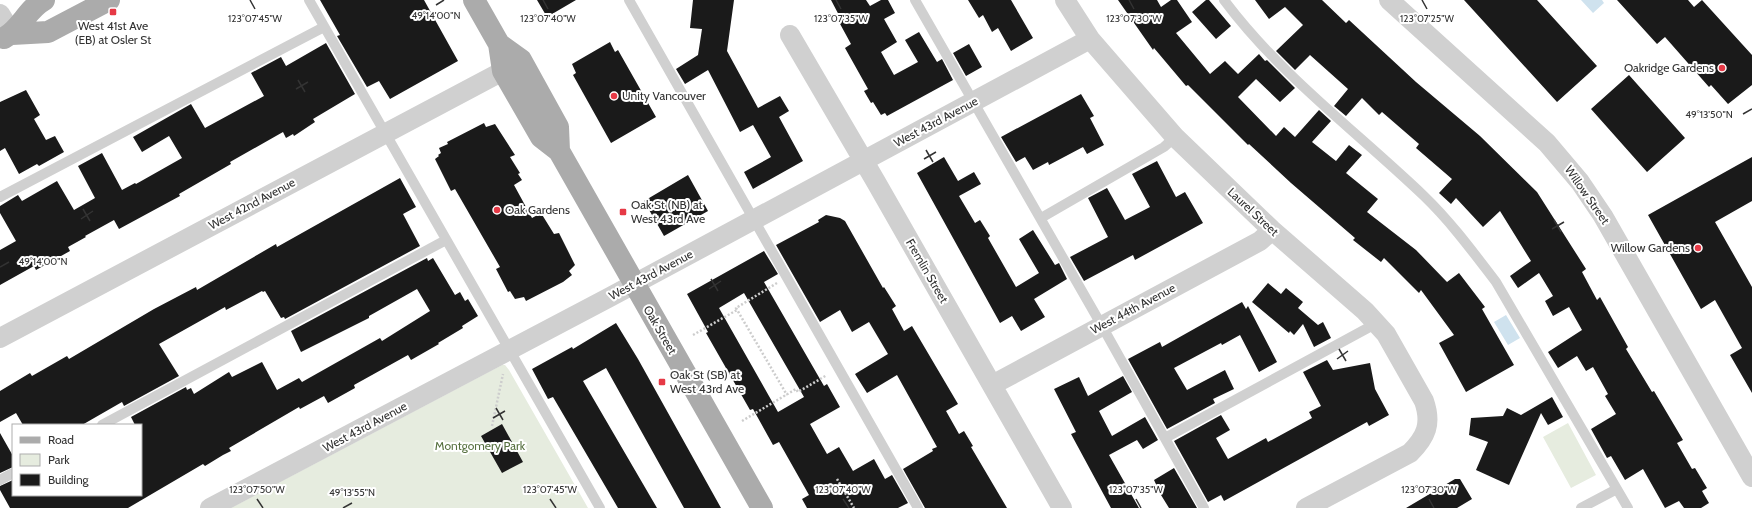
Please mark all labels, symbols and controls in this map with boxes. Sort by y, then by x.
marker: West 41st Ave (EB) at Osler St [108,7,118,17]
text: 49°14'00"N [411,9,461,22]
text: 123°07'45"W [228,12,283,25]
text: 123°07'40"W [520,12,576,25]
text: 123°07'35"W [814,12,869,25]
text: 123°07'30"W [1106,12,1162,25]
text: 123°07'25"W [1400,12,1454,25]
place label: West 41st Ave (EB) at Osler St [75,18,151,47]
place label: Oakridge Gardens [1624,60,1714,75]
marker: Oakridge Gardens [1717,63,1727,73]
place label: Unity Vancouver [622,88,706,103]
marker: Unity Vancouver [609,91,619,101]
street label: West 43rd Avenue [891,93,980,150]
text: 49°13'50"N [1685,108,1733,121]
street label: Willow Street [1562,162,1613,227]
street label: West 42nd Avenue [206,174,298,233]
street label: Laurel Street [1225,184,1282,239]
place label: Oak St (NB) at West 43rd Ave [631,197,705,226]
place label: Oak Gardens [505,202,570,217]
marker: Oak Gardens [492,205,502,215]
marker: Oak St (NB) at West 43rd Ave [618,207,628,217]
street label: Fremlin Street [903,236,952,306]
place label: Willow Gardens [1611,240,1690,255]
marker: Willow Gardens [1693,243,1703,253]
street label: West 43rd Avenue [606,246,695,303]
text: 49°14'00"N [18,255,68,268]
street label: West 44th Avenue [1088,280,1178,337]
street label: Oak Street [640,303,680,357]
place label: Oak St (SB) at West 43rd Ave [670,367,744,396]
marker: Oak St (SB) at West 43rd Ave [657,377,667,387]
street label: West 43rd Avenue [320,398,409,455]
legend [12,424,142,496]
text: Road [48,432,74,447]
park label: Montgomery Park [435,438,526,453]
text: Park [48,452,70,467]
text: Building [48,472,90,487]
text: 123°07'50"W [229,483,285,496]
text: 123°07'45"W [523,483,578,496]
text: 123°07'40"W [815,483,871,496]
text: 123°07'35"W [1109,483,1164,496]
text: 123°07'30"W [1401,483,1457,496]
text: 49°13'55"N [329,486,375,499]

